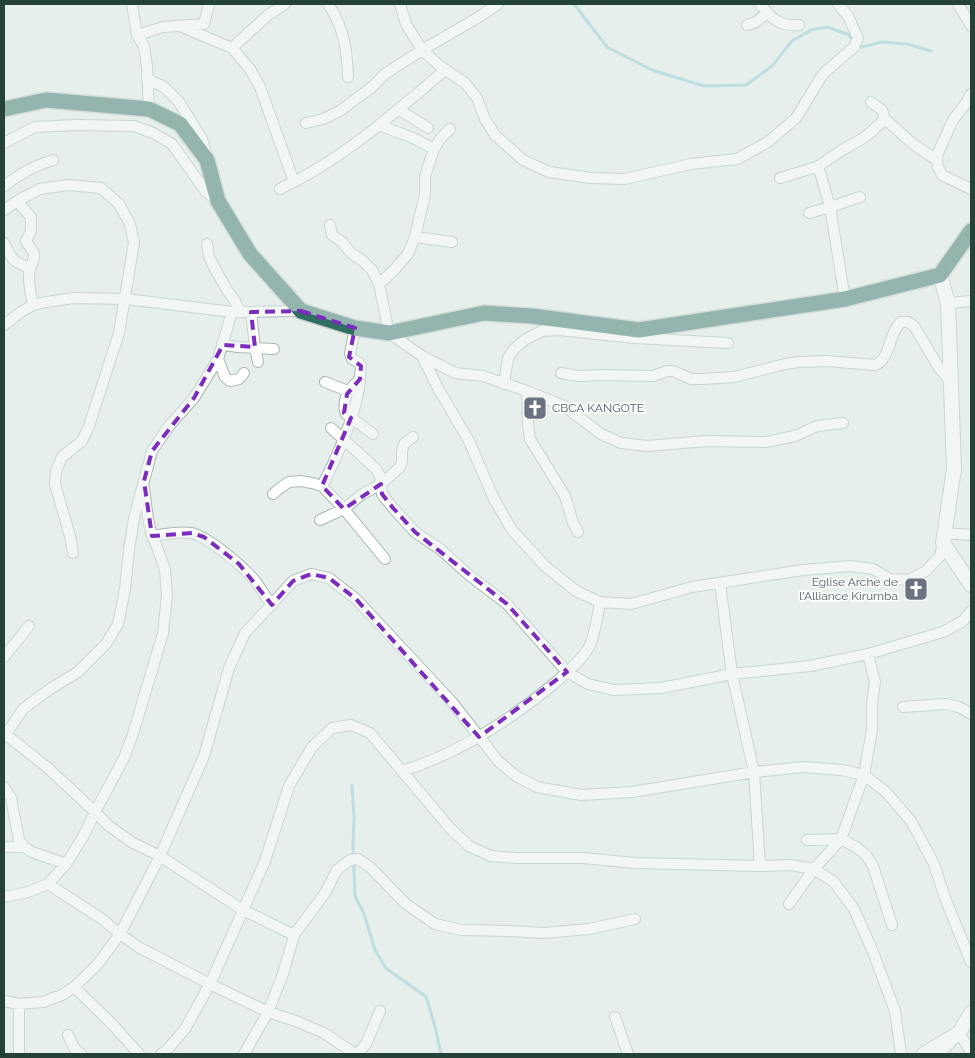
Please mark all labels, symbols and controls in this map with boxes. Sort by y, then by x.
church icon: CBCA KANGOTE [522,395,548,421]
place label: CBCA KANGOTE [552,401,644,415]
place label: Eglise Arche de l'Alliance Kirumba [799,575,898,603]
church icon: Eglise Arche de l'Alliance Kirumba [903,576,929,602]

